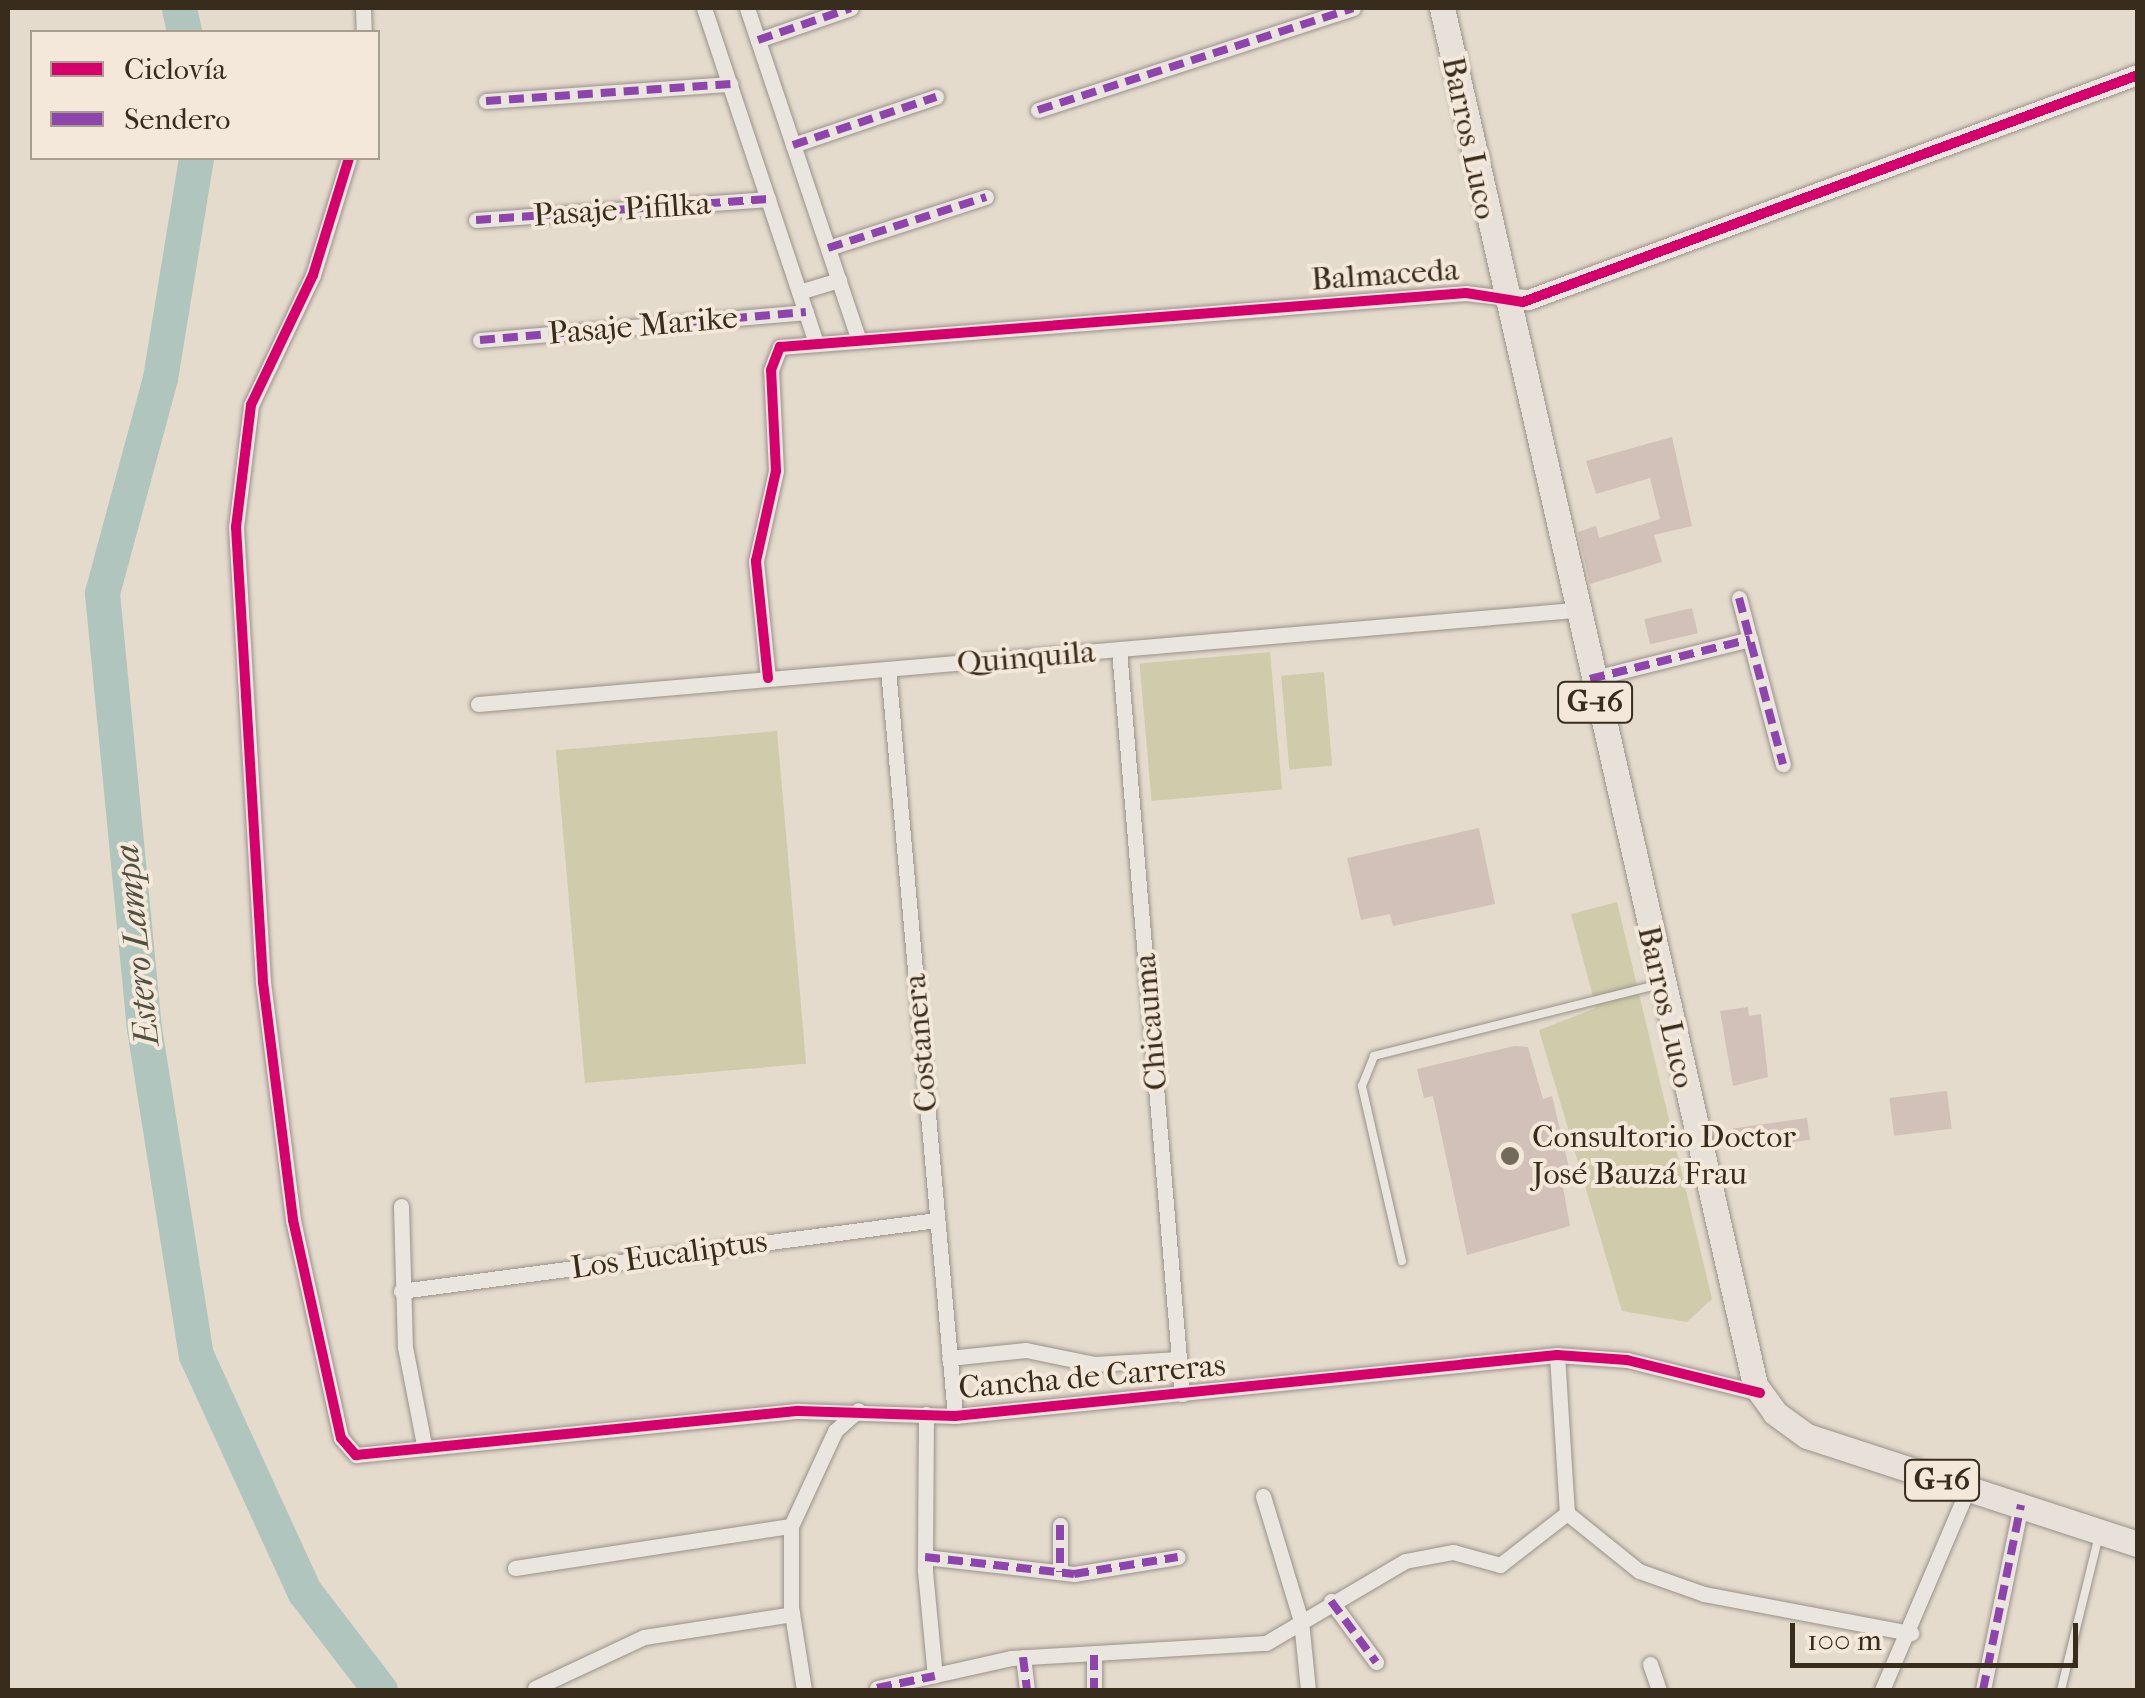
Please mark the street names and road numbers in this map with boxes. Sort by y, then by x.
street label: Barros Luco [1433,53,1505,223]
street label: Pasaje Pifilka [532,185,712,235]
street label: Balmaceda [1310,251,1460,299]
street label: Pasaje Marike [547,299,739,353]
street label: Quinquila [955,633,1097,683]
road number: G-16 [1555,677,1635,727]
street label: Barros Luco [1629,922,1703,1092]
street label: Chicauma [1126,952,1176,1092]
street label: Costanera [896,972,946,1114]
street label: Los Eucaliptus [568,1222,770,1288]
street label: Cancha de Carreras [957,1346,1227,1408]
road number: G-16 [1902,1455,1982,1505]

